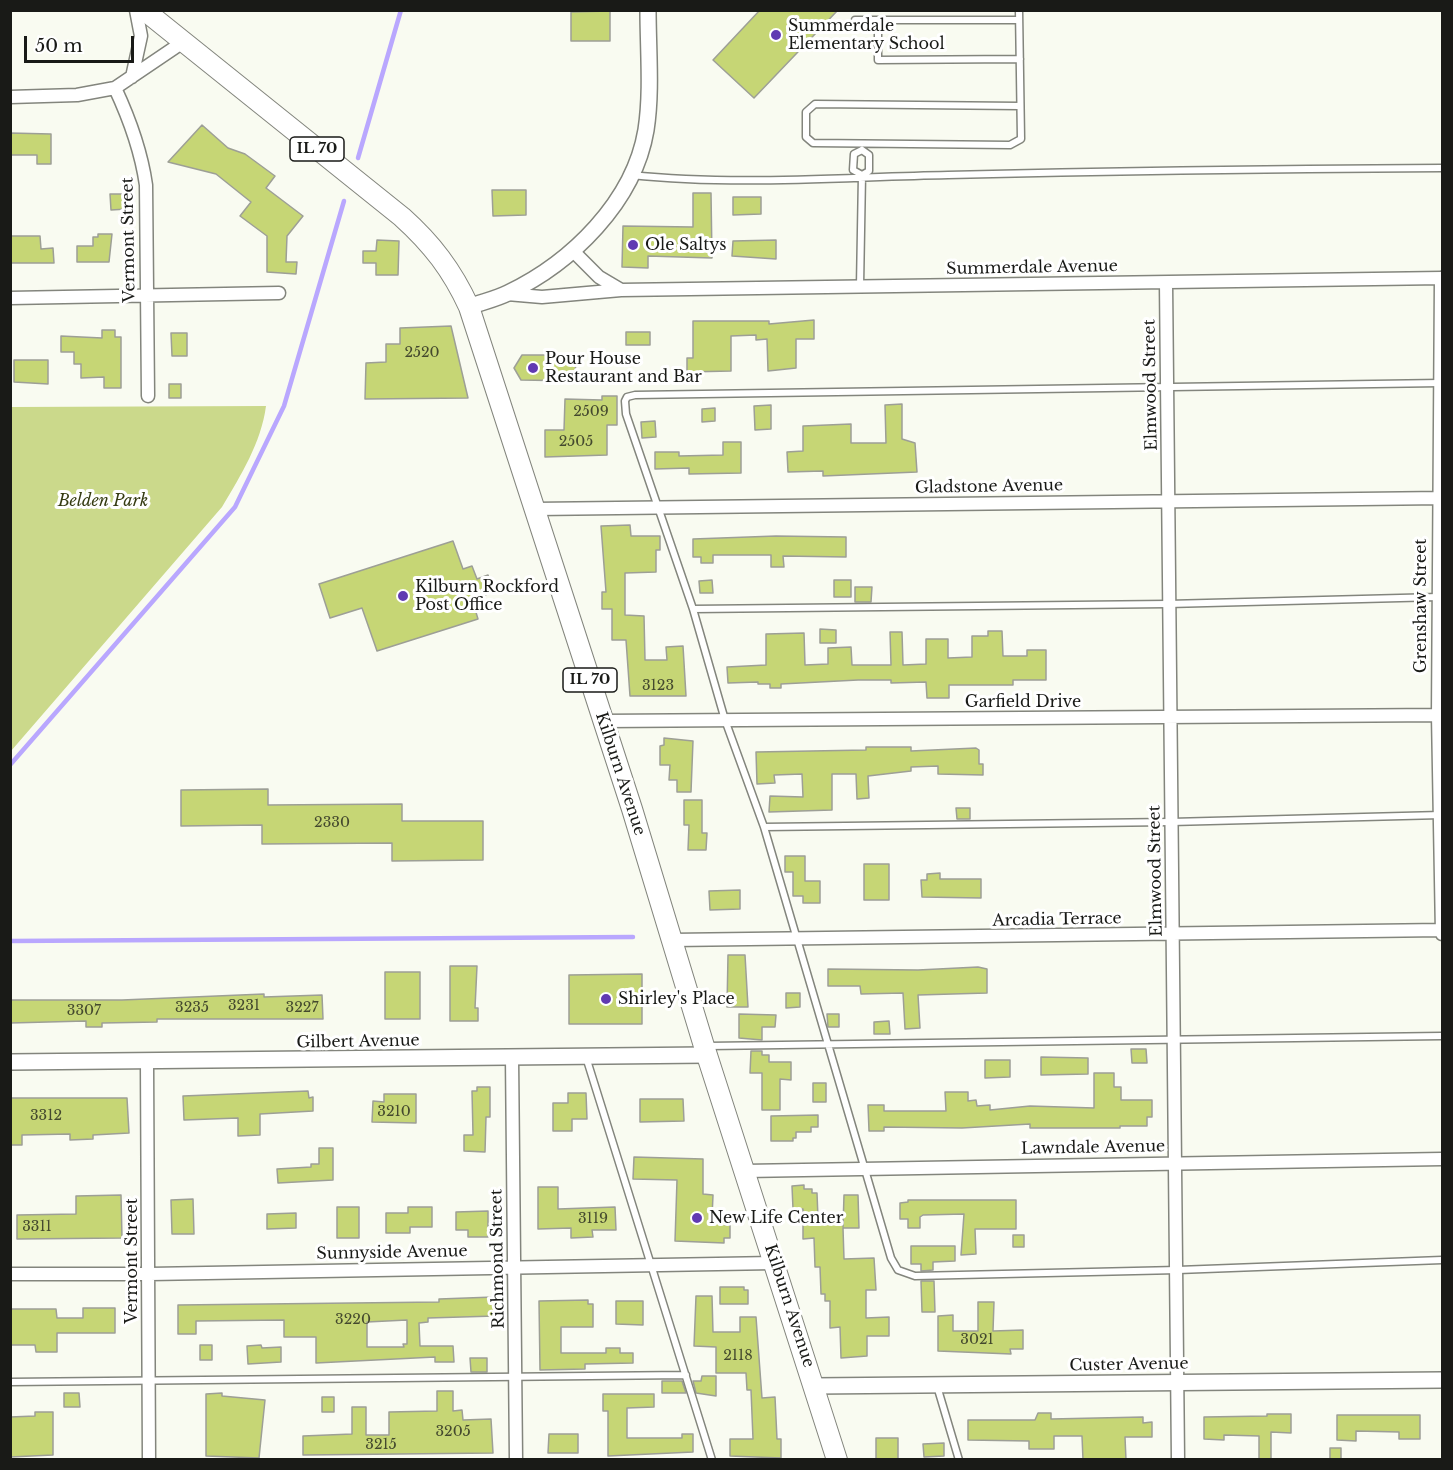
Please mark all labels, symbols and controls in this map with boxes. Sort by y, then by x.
place label: Summerdale Elementary School [788,16,945,54]
scale bar [27,24,136,62]
marker: Summerdale Elementary School [769,28,783,42]
text: 50 m [35,35,83,57]
road number: IL 70 [290,137,344,161]
street label: Vermont Street [118,177,140,303]
place label: Ole Saltys [645,235,727,255]
marker: Ole Saltys [626,238,640,252]
street label: Summerdale Avenue [946,257,1118,279]
street label: Elmwood Street [1140,319,1162,451]
house number: 2520 [404,345,440,361]
place label: Pour House Restaurant and Bar [545,349,702,387]
marker: Pour House Restaurant and Bar [526,361,540,375]
house number: 2509 [573,404,609,420]
house number: 2505 [559,434,593,450]
street label: Gladstone Avenue [915,476,1063,498]
park label: Belden Park [58,491,148,511]
street label: Grenshaw Street [1411,539,1431,673]
place label: Kilburn Rockford Post Office [415,577,559,615]
marker: Kilburn Rockford Post Office [396,589,410,603]
road number: IL 70 [563,668,617,692]
house number: 3123 [642,678,674,694]
street label: Garfield Drive [965,692,1081,712]
street label: Kilburn Avenue [591,710,649,838]
street label: Elmwood Street [1145,805,1167,937]
house number: 2330 [314,815,350,831]
street label: Arcadia Terrace [992,909,1122,931]
place label: Shirley's Place [618,989,735,1009]
marker: Shirley's Place [599,992,613,1006]
house number: 3231 [228,998,260,1014]
house number: 3235 [175,1000,209,1016]
house number: 3227 [286,1000,318,1016]
house number: 3307 [67,1003,101,1019]
street label: Gilbert Avenue [296,1031,420,1053]
house number: 3210 [377,1104,411,1120]
house number: 3312 [30,1108,62,1124]
street label: Lawndale Avenue [1021,1137,1165,1159]
street label: Richmond Street [487,1189,509,1329]
street label: Vermont Street [122,1198,142,1324]
place label: New Life Center [709,1208,843,1228]
house number: 3119 [578,1211,608,1227]
marker: New Life Center [690,1211,704,1225]
house number: 3311 [22,1219,52,1235]
street label: Sunnyside Avenue [316,1242,468,1264]
street label: Kilburn Avenue [760,1242,818,1370]
house number: 3220 [335,1312,371,1328]
house number: 3021 [960,1332,994,1348]
house number: 2118 [723,1348,753,1364]
street label: Custer Avenue [1069,1354,1189,1376]
house number: 3205 [435,1424,471,1440]
house number: 3215 [365,1437,397,1453]

